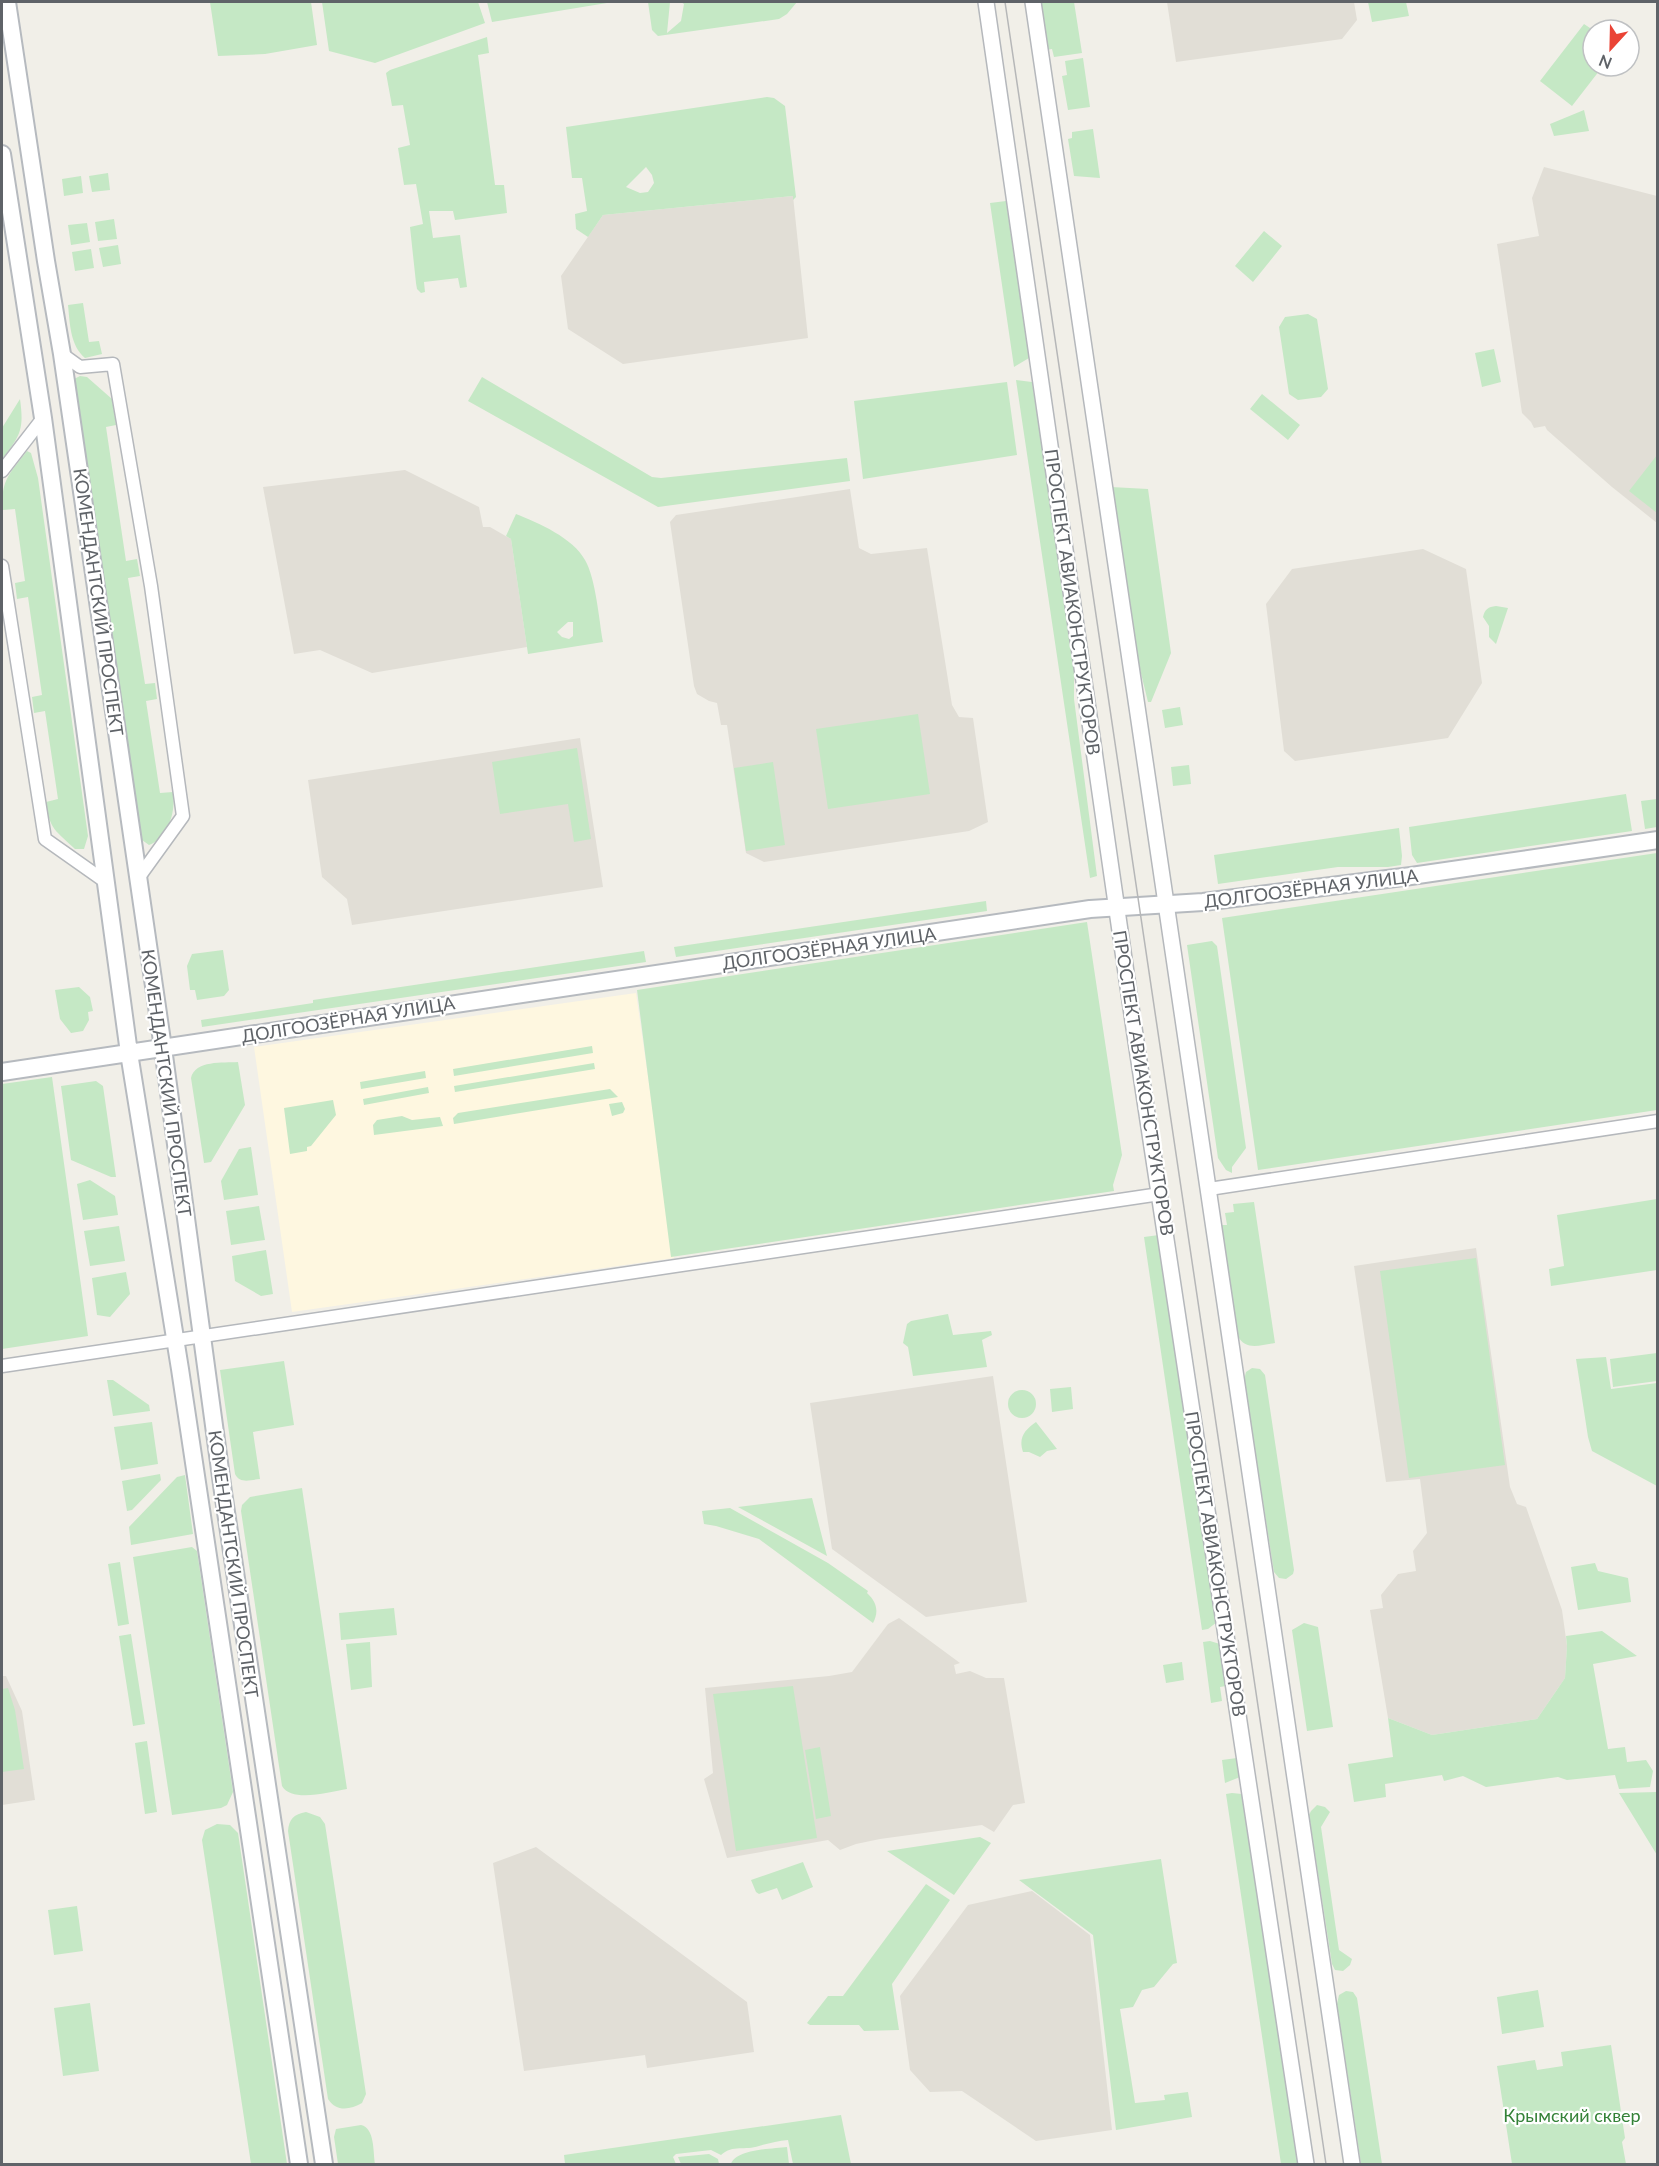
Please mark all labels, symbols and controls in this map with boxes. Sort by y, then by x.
north arrow [1581,18,1641,78]
text: N [1596,51,1614,73]
street label: ПРОСПЕКТ АВИАКОНСТРУКТОРОВ [1041,448,1105,756]
street label: КОМЕНДАНТСКИЙ ПРОСПЕКТ [69,467,129,738]
street label: ДОЛГООЗЁРНАЯ УЛИЦА [1203,864,1420,912]
street label: ДОЛГООЗЁРНАЯ УЛИЦА [721,922,938,974]
street label: ПРОСПЕКТ АВИАКОНСТРУКТОРОВ [1109,929,1179,1237]
street label: КОМЕНДАНТСКИЙ ПРОСПЕКТ [137,948,197,1219]
street label: ДОЛГООЗЁРНАЯ УЛИЦА [240,991,457,1047]
street label: ПРОСПЕКТ АВИАКОНСТРУКТОРОВ [1181,1410,1251,1718]
street label: КОМЕНДАНТСКИЙ ПРОСПЕКТ [204,1429,264,1700]
park label: Крымский сквер [1503,2104,1641,2126]

